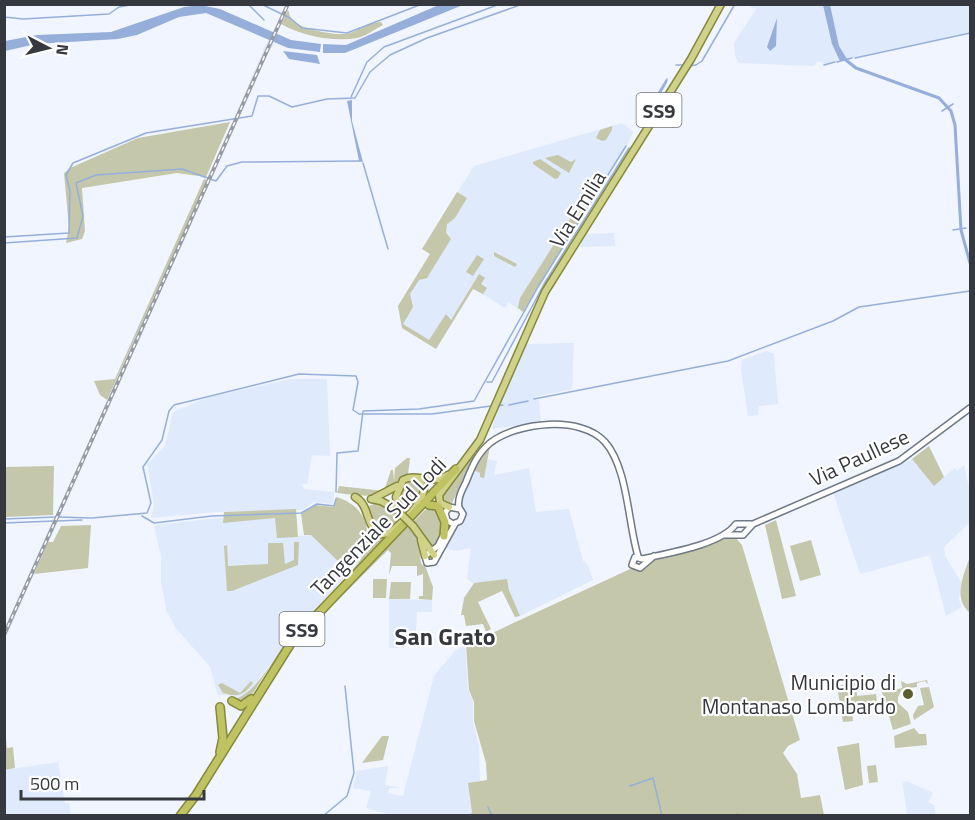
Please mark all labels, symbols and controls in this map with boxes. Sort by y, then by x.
north arrow [18,18,78,78]
text: N [50,43,75,57]
road number: SS9 [636,93,682,127]
street label: Via Emilia [541,164,614,254]
street label: Via Paullese [804,420,914,494]
street label: Tangenziale Sud Lodi [303,449,453,603]
road number: SS9 [280,612,324,646]
district label: San Grato [394,618,496,654]
place label: Municipio di Montanaso Lombardo [702,666,896,722]
marker: Municipio di Montanaso Lombardo [901,687,915,701]
scale bar [21,763,204,801]
text: 500 m [30,770,79,797]

